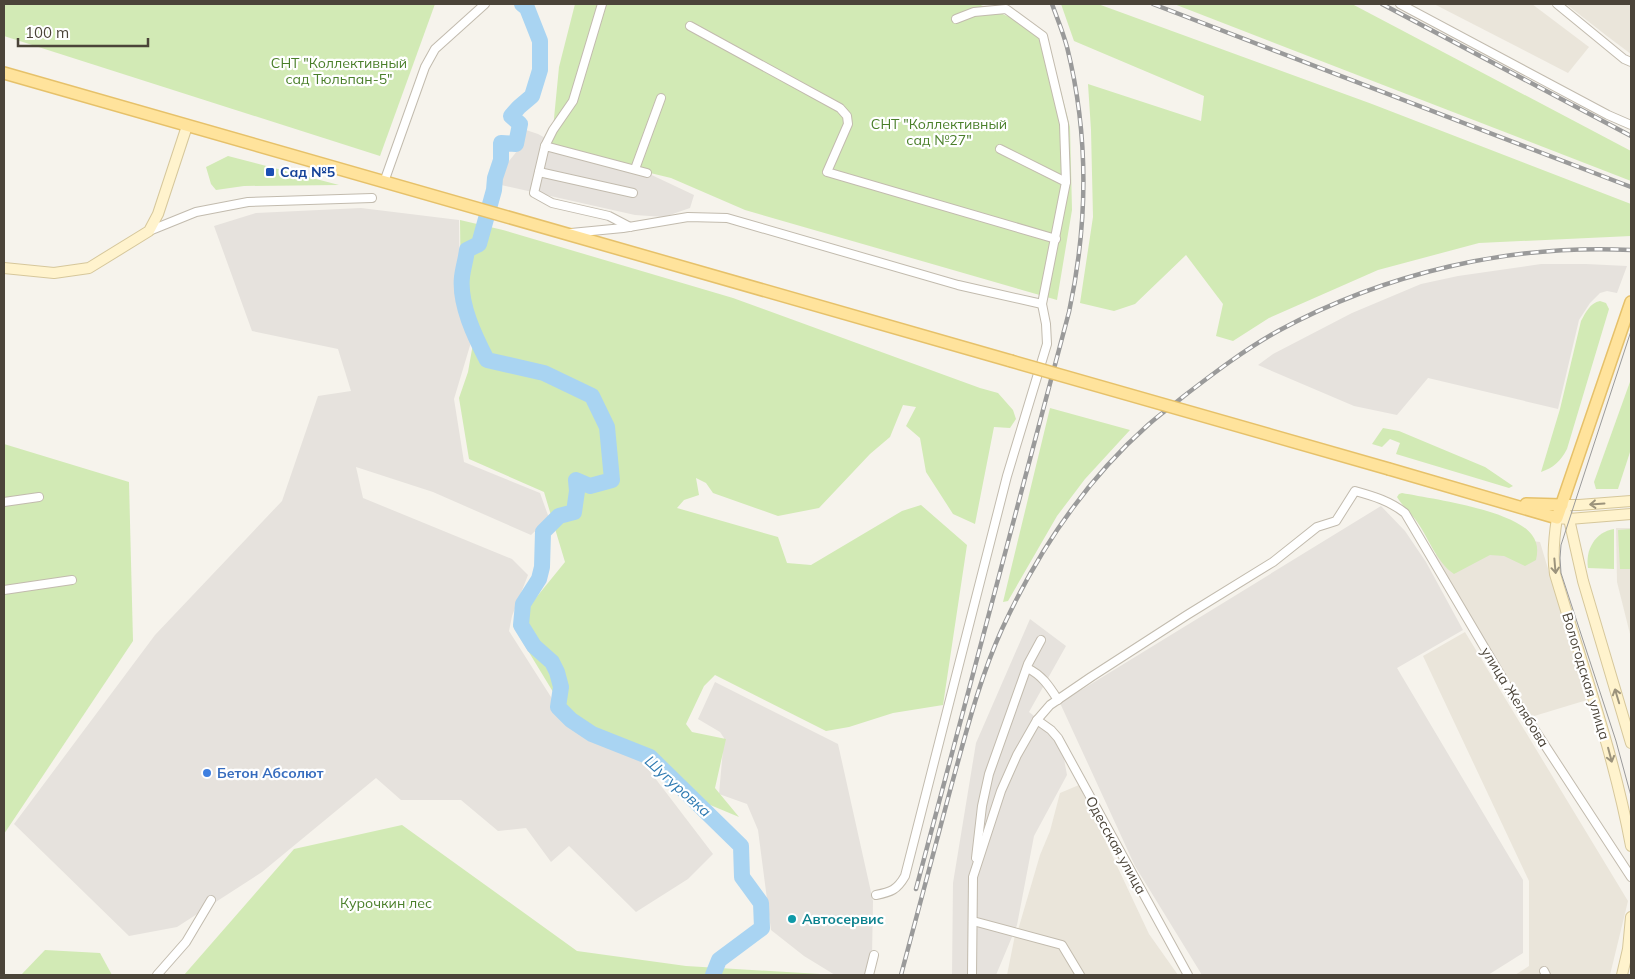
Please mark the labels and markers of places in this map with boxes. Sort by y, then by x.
place label: Сад №5 [280,163,335,181]
marker: Сад №5 [264,166,276,178]
place label: Бетон Абсолют [217,764,324,782]
marker: Бетон Абсолют [201,767,213,779]
place label: Автосервис [802,910,884,928]
marker: Автосервис [786,913,798,925]

